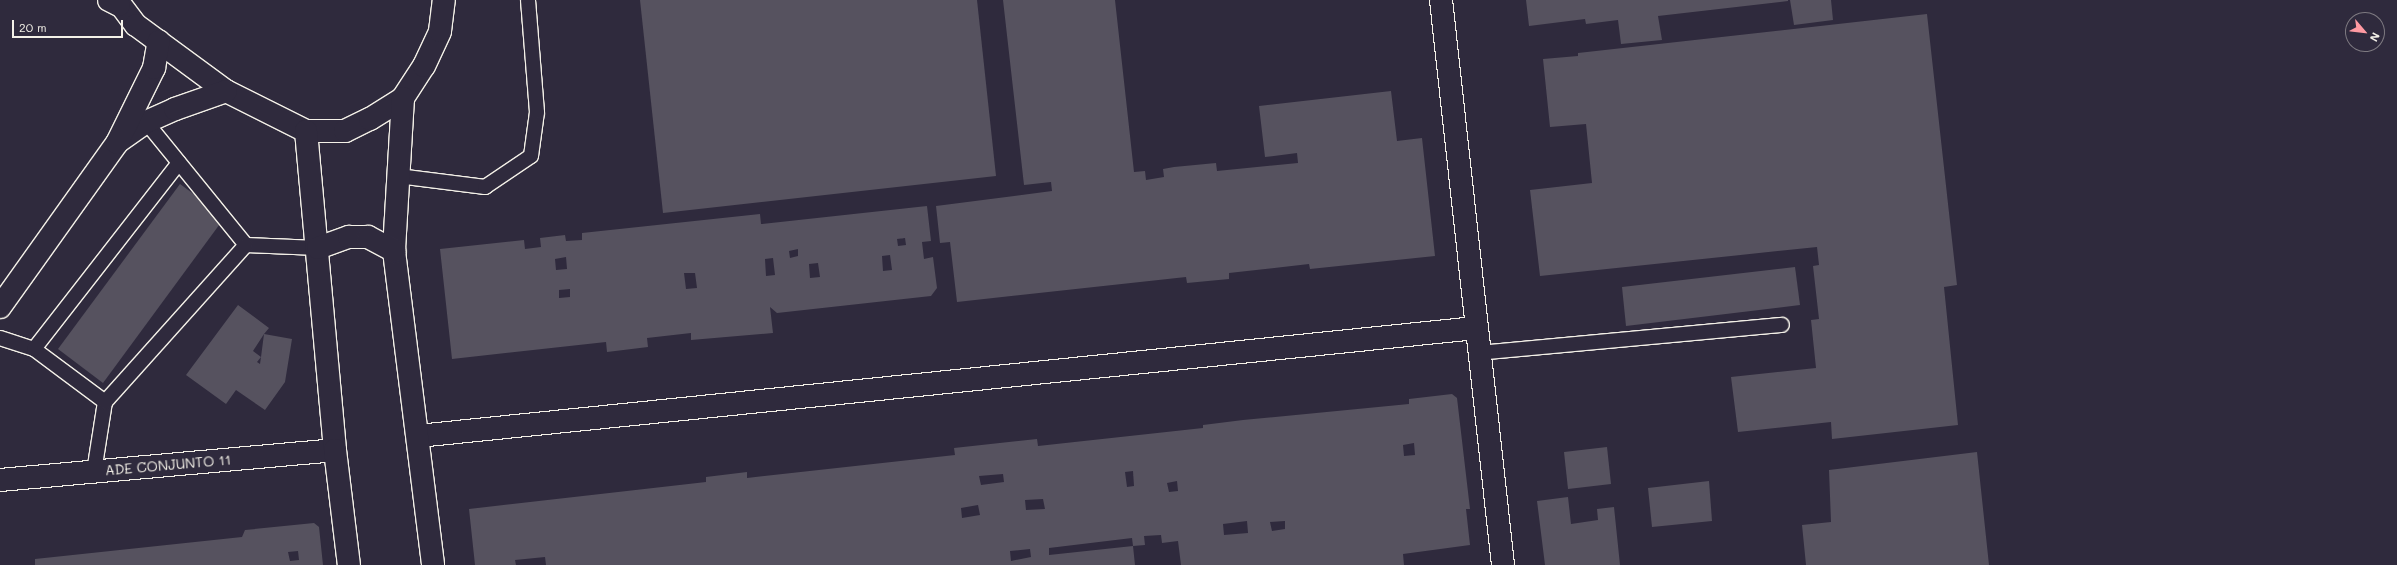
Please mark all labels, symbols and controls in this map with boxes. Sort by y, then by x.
scale bar [14,12,125,38]
north arrow [2345,12,2385,52]
text: 20 m [19,19,47,35]
text: N [2367,30,2384,45]
street label: ADE CONJUNTO 11 [104,451,232,479]

